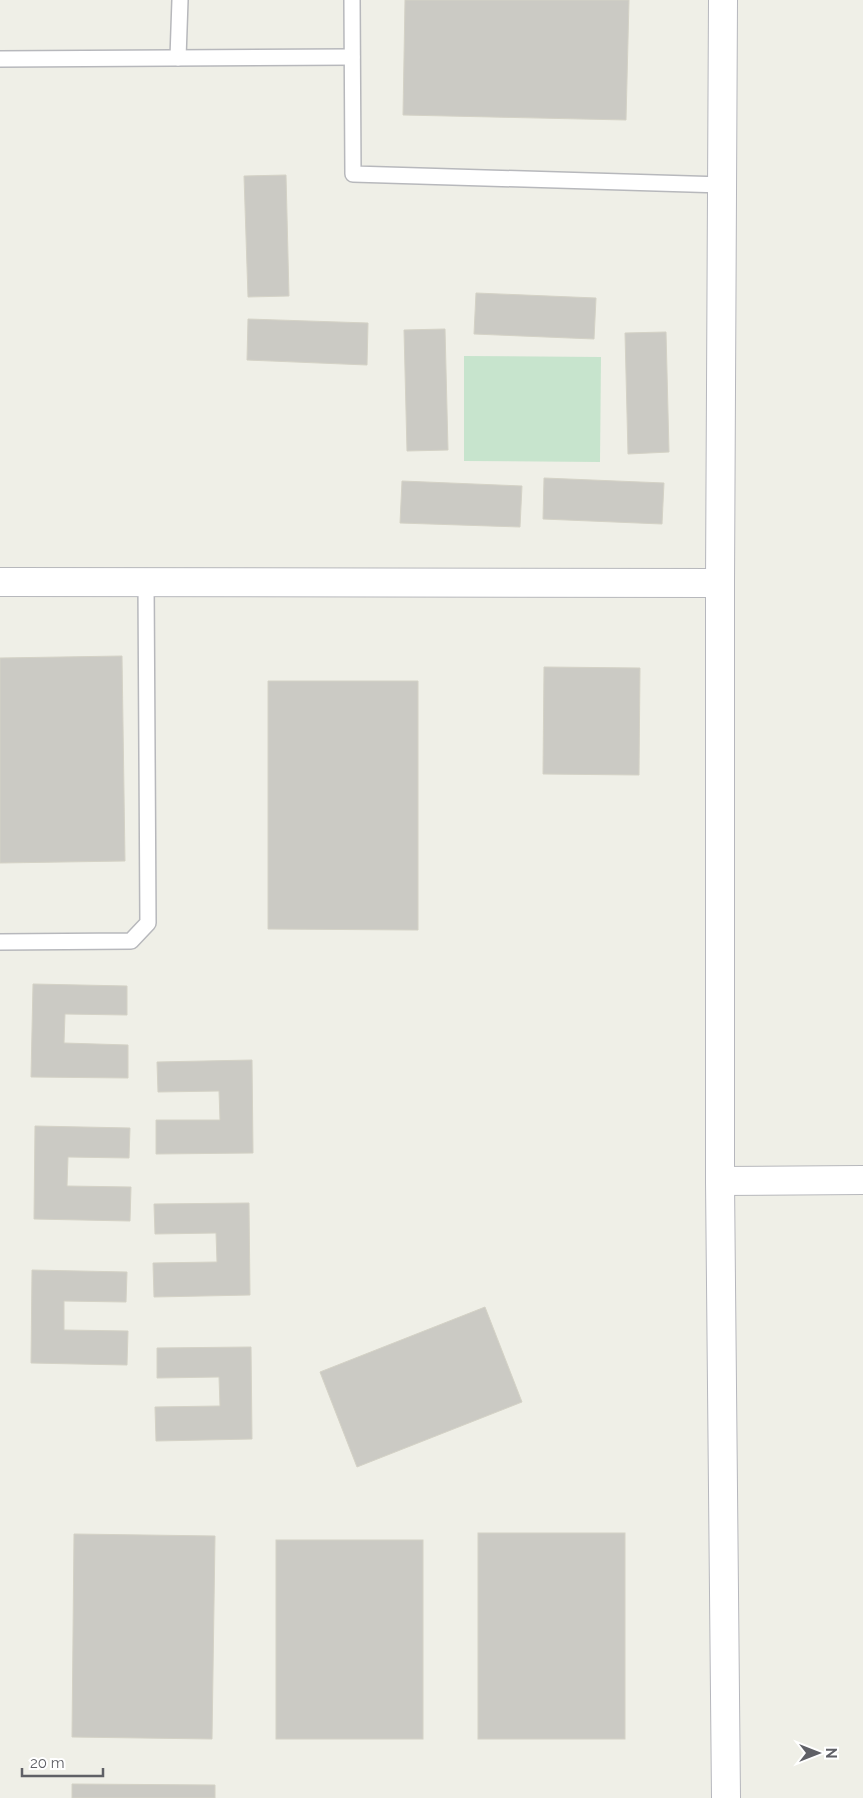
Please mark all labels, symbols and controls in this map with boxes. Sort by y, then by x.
north arrow [793,1728,843,1778]
scale bar [22,1746,104,1778]
text: N [823,1748,839,1758]
text: 20 m [30,1754,65,1772]

